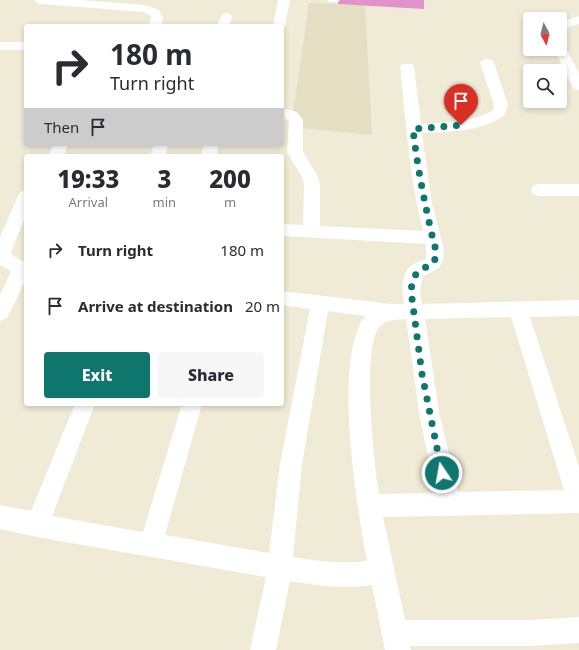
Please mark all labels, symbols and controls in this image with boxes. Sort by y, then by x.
north arrow [523,12,567,56]
map controls [523,12,567,108]
text: 180 m [110,35,193,73]
icon: right [44,40,96,92]
button: search [523,64,567,108]
text: Turn right [110,71,194,95]
pin [444,84,478,125]
icon: arrive [450,90,472,112]
icon: arrive [87,116,109,138]
text: Then [44,117,79,137]
text: 19:33 [57,162,119,195]
text: 3 [157,162,171,195]
text: 200 [209,162,251,195]
text: Arrival [68,193,108,211]
text: min [153,193,176,211]
text: m [224,193,236,211]
icon: right [44,239,66,261]
text: Turn right [78,240,153,260]
text: 180 m [220,240,264,260]
icon: arrive [44,295,66,317]
text: Arrive at destination [78,296,233,316]
text: 20 m [245,296,280,316]
button: Exit [44,352,150,398]
button: Share [158,352,264,398]
position arrow [421,452,463,494]

